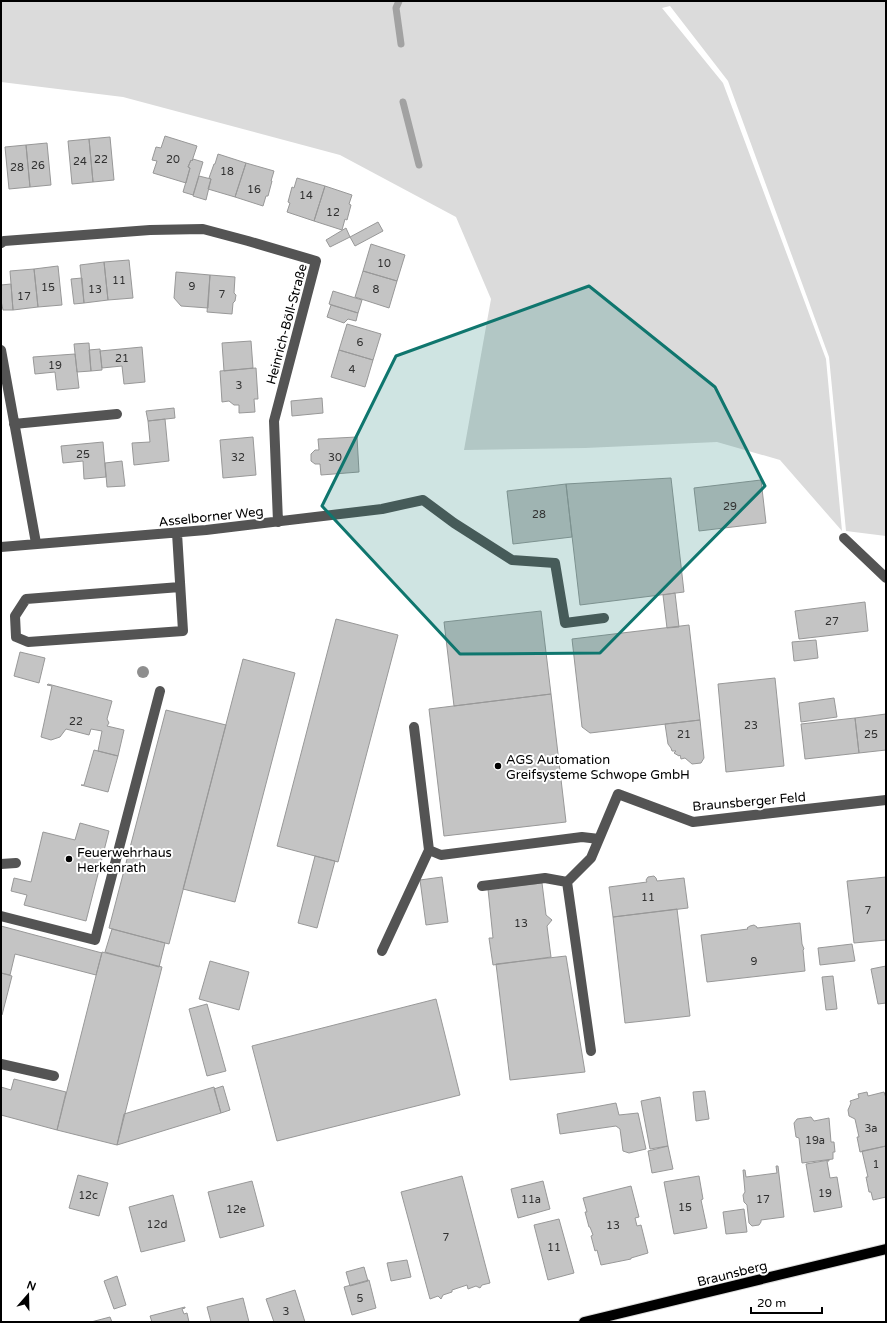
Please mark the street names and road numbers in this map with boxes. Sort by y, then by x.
street label: Heinrich-Böll-Straße [263,262,311,386]
street label: Asselborner Weg [158,504,264,530]
street label: Braunsberger Feld [692,789,806,815]
street label: Braunsberg [695,1258,769,1290]

